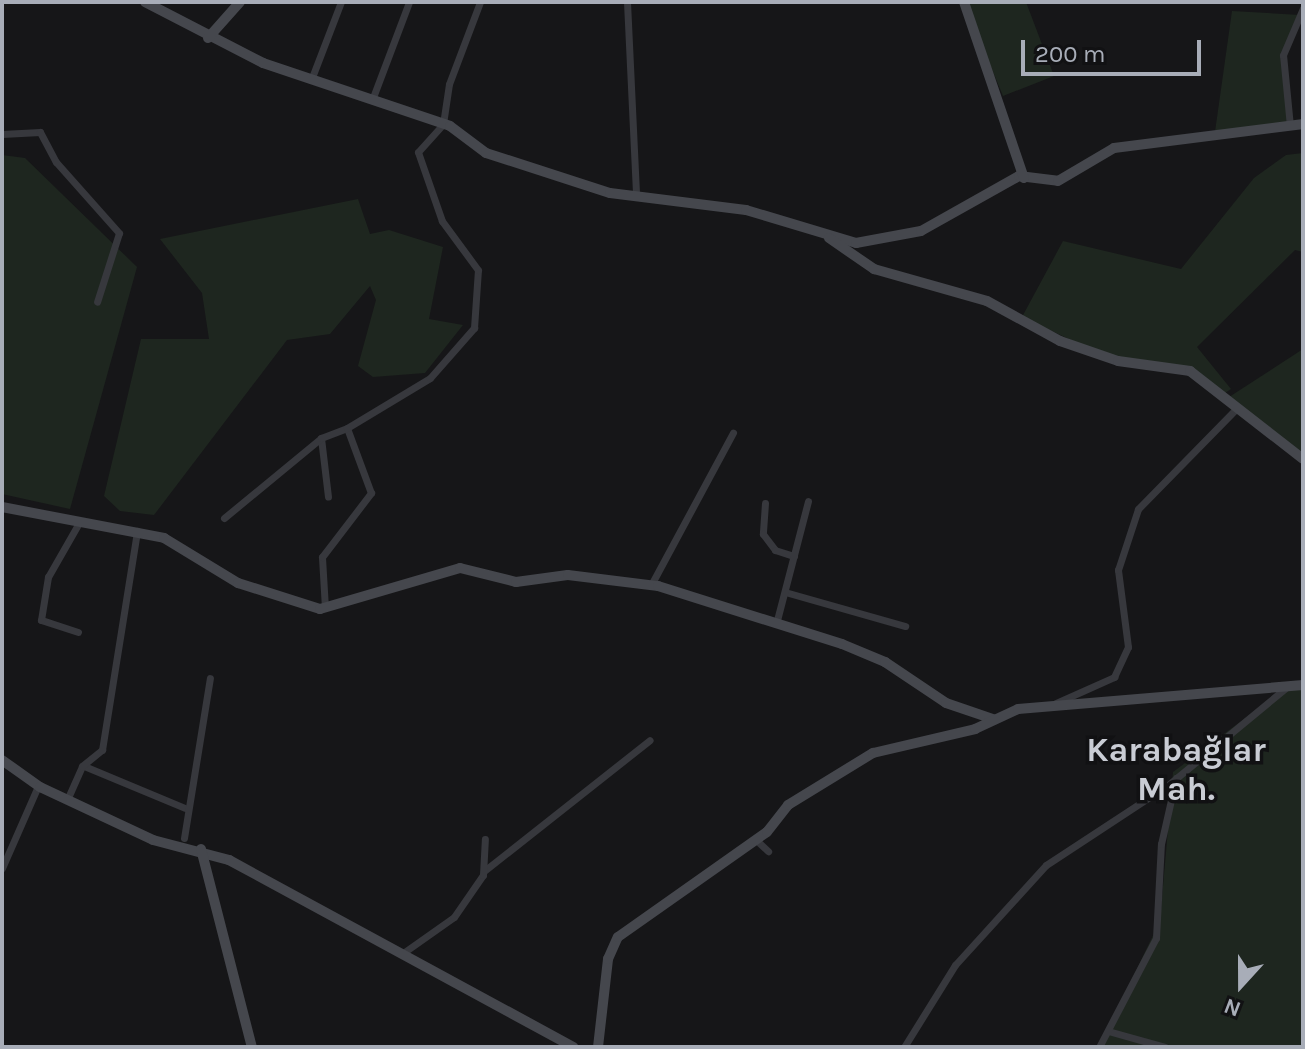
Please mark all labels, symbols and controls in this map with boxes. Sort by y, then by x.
scale bar [1025,24,1205,74]
text: 200 m [1035,40,1106,68]
district label: Karabağlar Mah. [1086,730,1266,810]
north arrow [1201,945,1281,1025]
text: N [1220,992,1244,1022]

